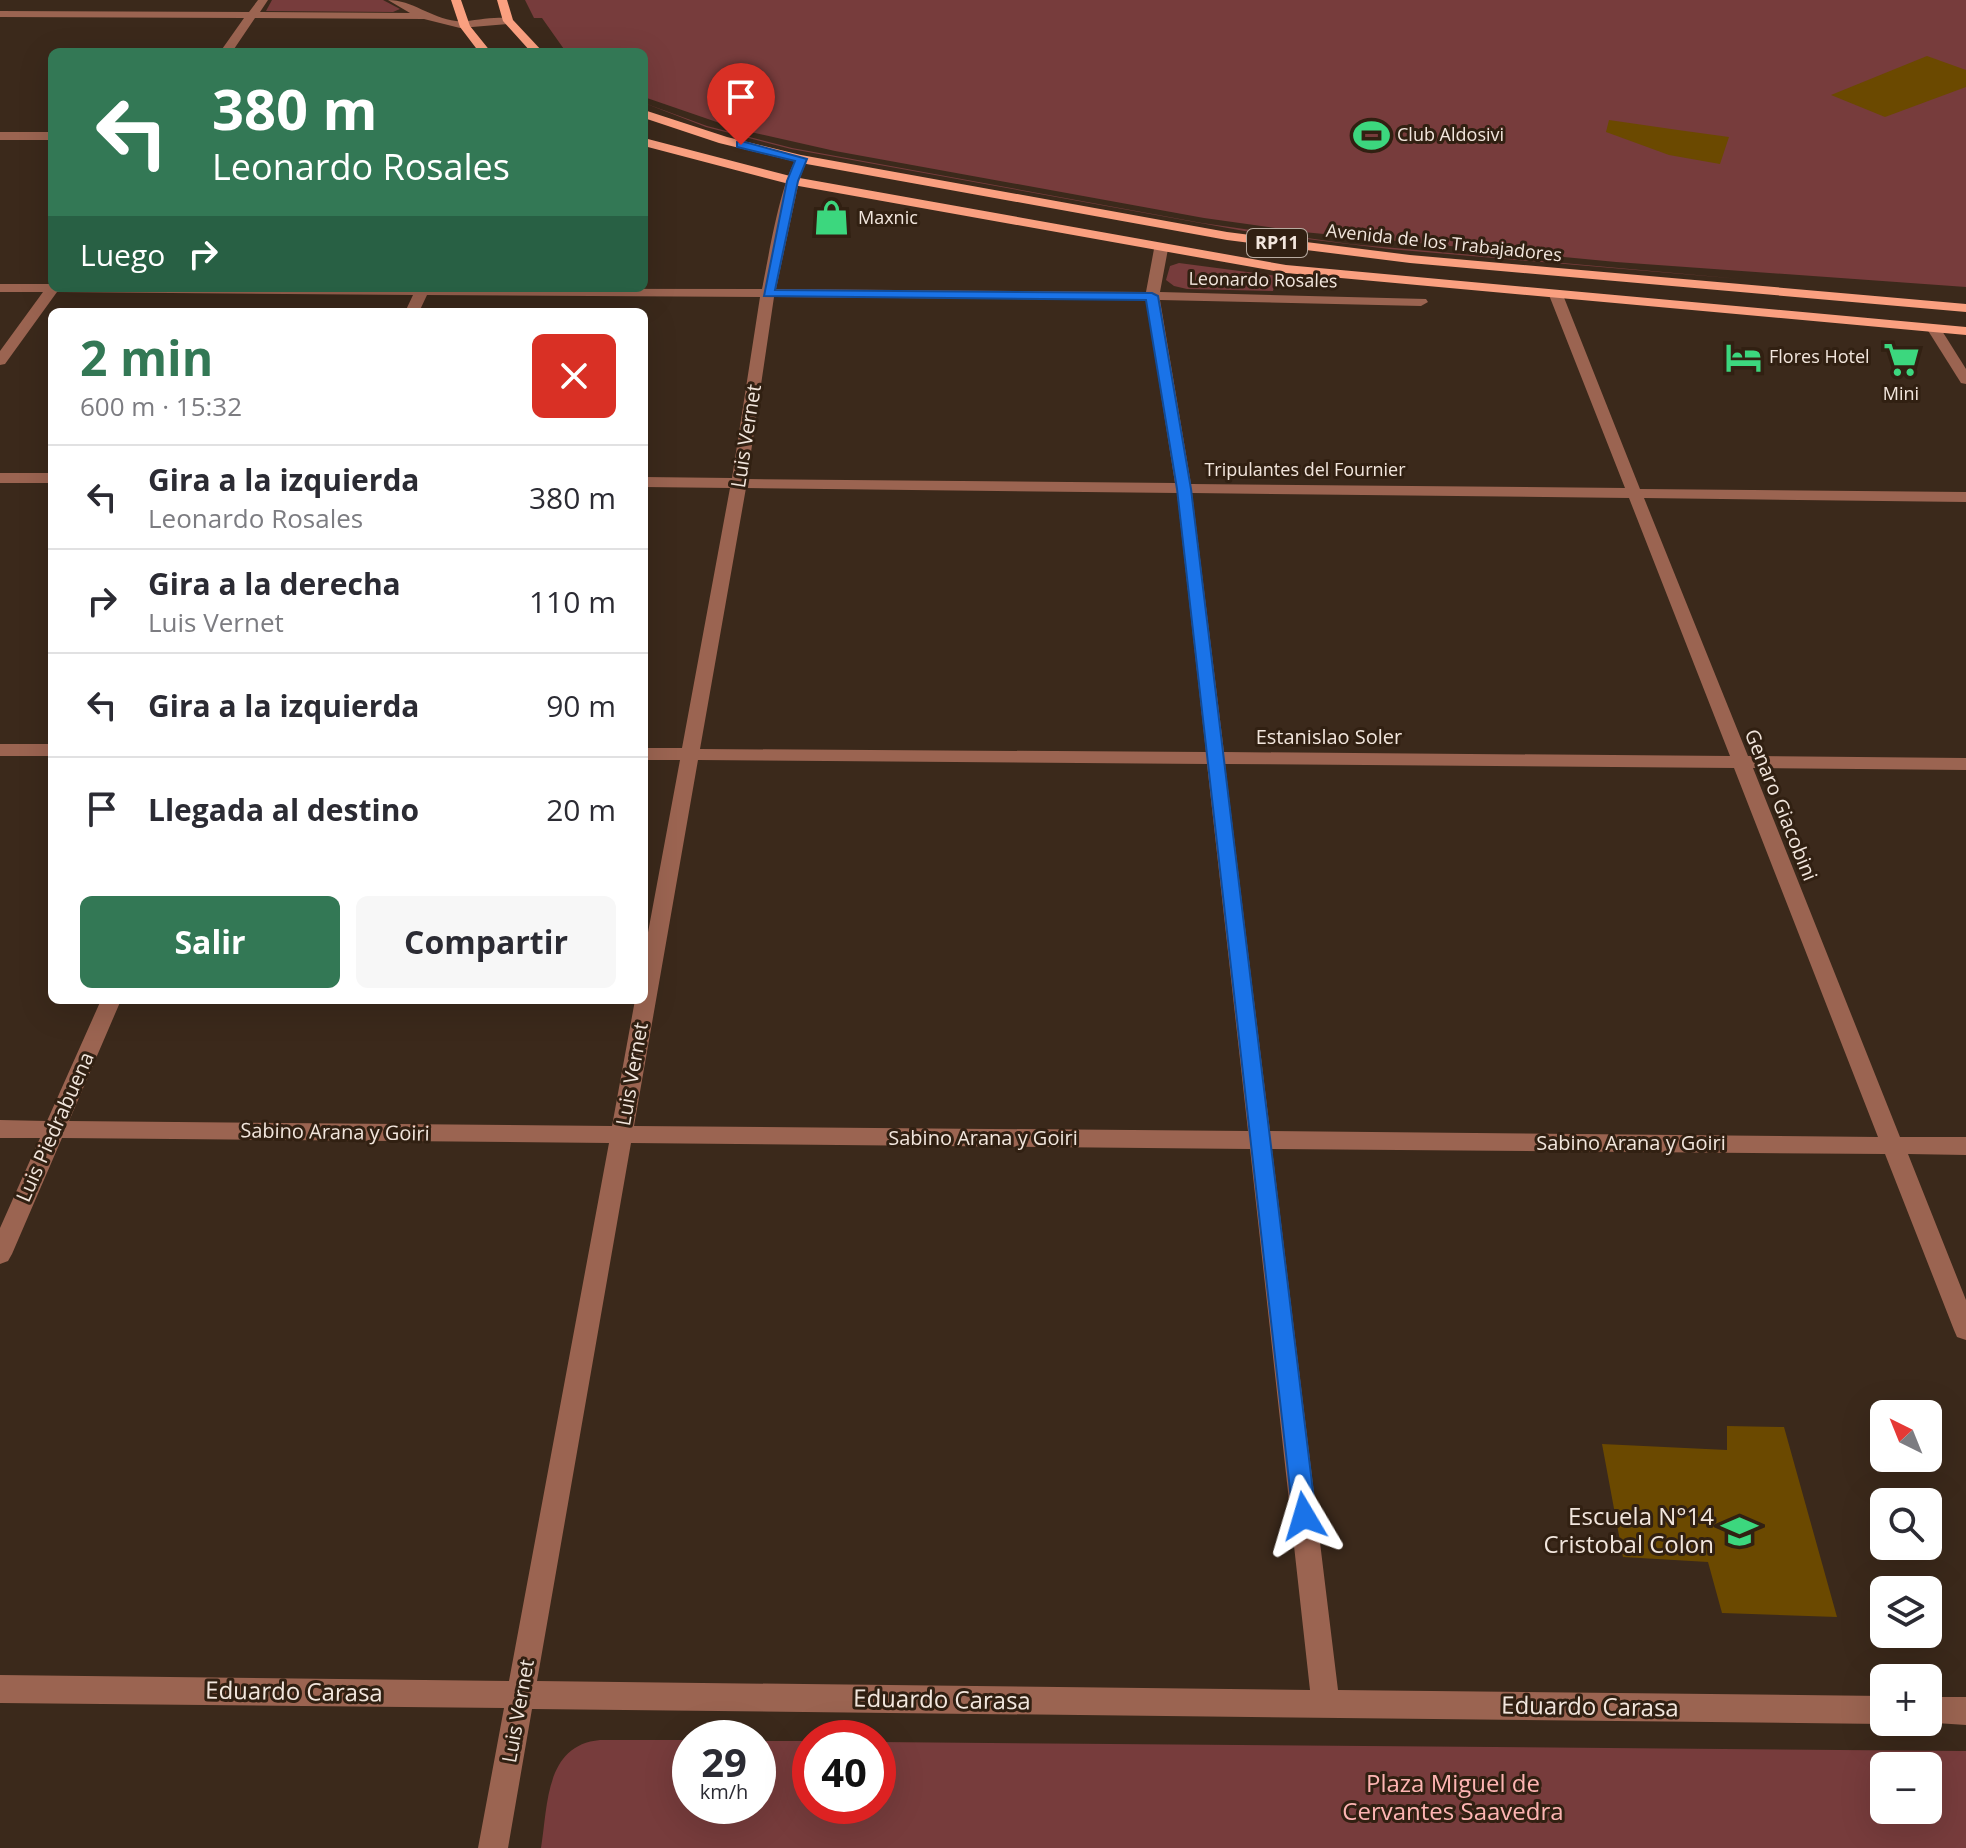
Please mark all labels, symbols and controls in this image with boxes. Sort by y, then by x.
pin [707,63,775,145]
text: 380 m [212,70,378,146]
icon: arrive [719,75,763,119]
icon: left [80,80,184,184]
sports icon: Club Aldosivi [1352,116,1390,154]
place label: Club Aldosivi [1397,122,1504,146]
text: Leonardo Rosales [212,142,510,191]
shop icon: Maxnic [813,199,851,237]
place label: Maxnic [858,205,918,229]
street label: Avenida de los Trabajadores [1325,218,1563,266]
road number: RP11 [1247,229,1307,257]
icon: right [181,232,225,276]
text: Luego [80,234,165,275]
street label: Leonardo Rosales [1188,266,1338,292]
text: 2 min [80,325,213,390]
button: close [532,334,616,418]
hotel icon: Flores Hotel [1724,338,1762,376]
supermarket icon: Mini [1882,341,1920,379]
place label: Flores Hotel [1769,344,1870,368]
place label: Mini [1883,381,1919,405]
street label: Luis Vernet [724,382,767,490]
text: 600 m · 15:32 [80,388,242,424]
street label: Tripulantes del Fournier [1204,457,1406,481]
text: Gira a la izquierda [148,459,420,500]
icon: left [80,475,124,519]
text: 380 m [529,477,616,518]
text: Leonardo Rosales [148,500,363,536]
text: Gira a la derecha [148,563,401,604]
icon: right [80,579,124,623]
text: 110 m [529,581,616,622]
text: Luis Vernet [148,604,284,640]
icon: left [80,683,124,727]
text: Gira a la izquierda [148,685,420,726]
text: 90 m [546,685,616,726]
street label: Estanislao Soler [1256,723,1402,750]
street label: Genaro Giacobini [1739,725,1824,885]
icon: arrive [80,787,124,831]
text: Llegada al destino [148,789,419,830]
text: 20 m [546,789,616,830]
button: Salir [80,896,340,988]
button: Compartir [356,896,616,988]
street label: Luis Vernet [609,1020,654,1128]
street label: Luis Piedrabuena [9,1048,100,1206]
street label: Sabino Arana y Goiri [240,1116,430,1147]
street label: Sabino Arana y Goiri [888,1124,1078,1151]
street label: Sabino Arana y Goiri [1536,1129,1726,1156]
north arrow [1870,1400,1942,1472]
map controls [1870,1400,1942,1824]
position arrow [1262,1474,1346,1558]
button: search [1870,1488,1942,1560]
place label: Escuela N°14 Cristobal Colon [1544,1499,1714,1560]
school or university icon: Escuela N°14 Cristobal Colon [1721,1512,1759,1550]
button: layers [1870,1576,1942,1648]
street label: Luis Vernet [495,1657,540,1765]
button: + [1870,1664,1942,1736]
street label: Eduardo Carasa [205,1672,383,1709]
street label: Eduardo Carasa [853,1680,1031,1717]
street label: Eduardo Carasa [1501,1687,1679,1724]
speed limit sign: 40 [792,1720,896,1824]
text: 29 [701,1734,747,1789]
button: − [1870,1752,1942,1824]
park label: Plaza Miguel de Cervantes Saavedra [1342,1766,1564,1827]
text: km/h [700,1778,748,1805]

